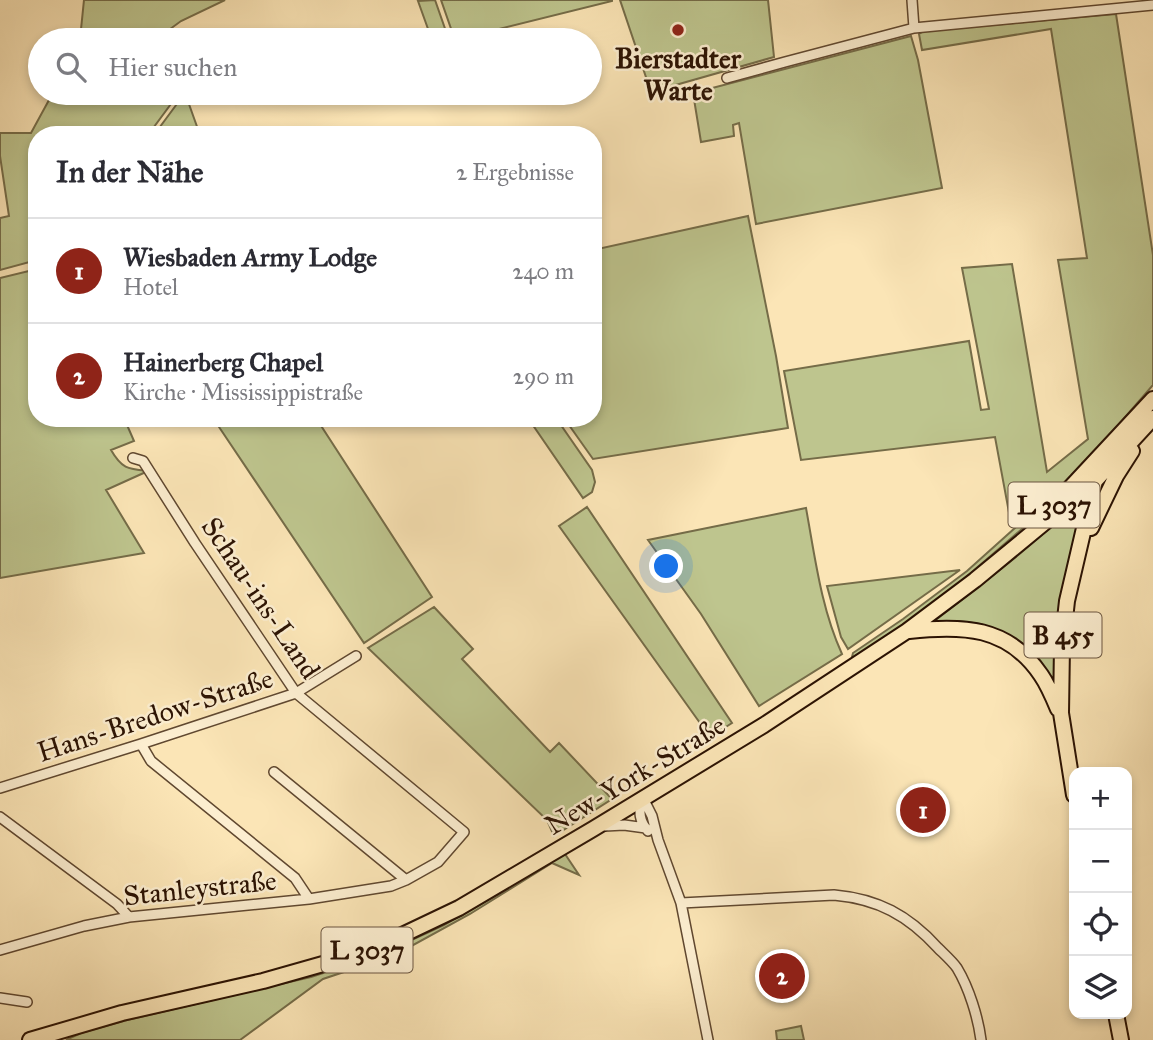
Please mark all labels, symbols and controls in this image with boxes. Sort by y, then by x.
marker: Bierstadter Warte [670,22,686,38]
search box [28,28,602,105]
place label: Bierstadter Warte [615,41,742,108]
icon: search [52,48,90,86]
text: Hier suchen [108,51,237,83]
text: In der Nähe [56,154,204,190]
text: 2 Ergebnisse [456,158,574,186]
text: Wiesbaden Army Lodge [123,241,377,273]
text: 1 [74,257,84,285]
text: 240 m [512,257,574,285]
text: Hotel [123,273,178,301]
text: Hainerberg Chapel [123,346,323,378]
text: 2 [73,362,85,390]
text: 290 m [513,362,574,390]
text: Kirche · Mississippistraße [123,378,363,406]
road number: L 3037 [1009,482,1100,527]
street label: Schau-ins-Land [194,510,328,686]
your location [649,549,683,583]
road number: B 455 [1024,612,1102,657]
street label: Hans-Bredow-Straße [33,660,277,770]
street label: New-York-Straße [538,707,732,843]
map controls [1069,767,1132,1019]
button: + [1069,767,1132,830]
pin: 1 [900,784,946,836]
button: − [1069,830,1132,893]
street label: Stanleystraße [122,863,278,913]
button: locate [1069,893,1132,956]
road number: L 3037 [322,928,412,973]
pin: 2 [759,950,805,1002]
button: layers [1069,956,1132,1019]

